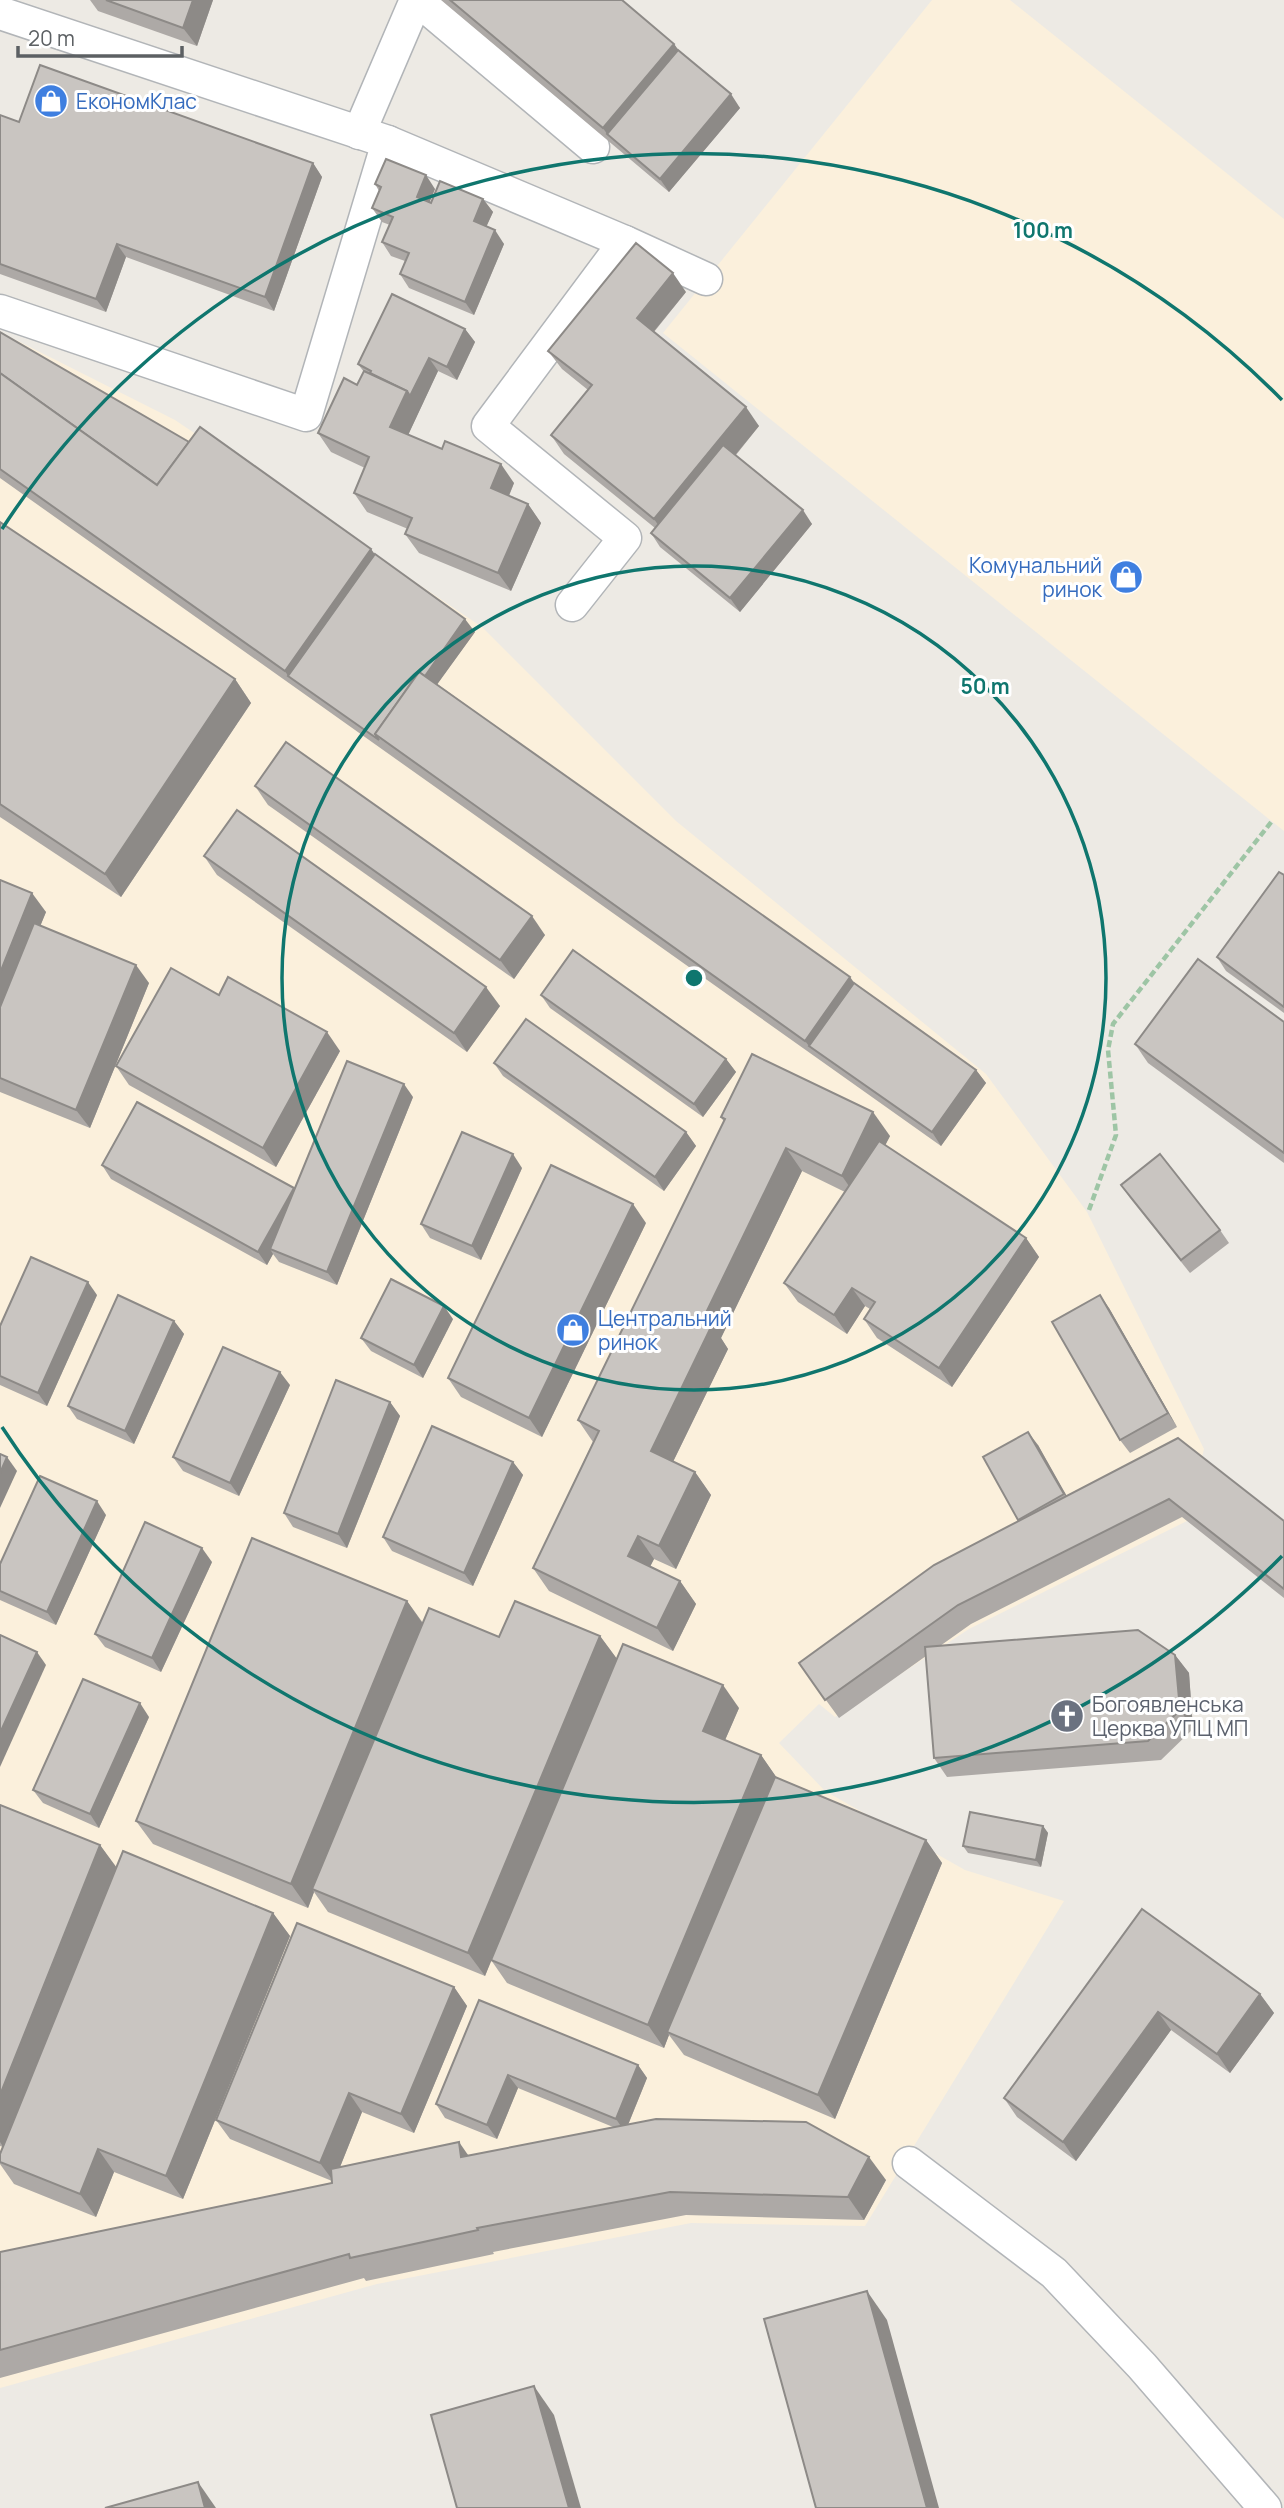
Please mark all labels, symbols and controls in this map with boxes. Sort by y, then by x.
scale bar [18,14,182,58]
text: 20 m [28,24,75,52]
shop icon: ЕкономКлас [32,82,70,120]
place label: ЕкономКлас [76,87,197,115]
text: 100 m [1013,216,1073,244]
place label: Комунальний ринок [969,551,1103,603]
shop icon: Комунальний ринок [1107,558,1145,596]
text: 50 m [960,672,1010,700]
centre of rings [682,966,706,990]
place label: Центральний ринок [598,1304,732,1356]
shop icon: Центральний ринок [554,1311,592,1349]
place label: Богоявленська Церква УПЦ МП [1092,1690,1248,1742]
church icon: Богоявленська Церква УПЦ МП [1048,1697,1086,1735]

